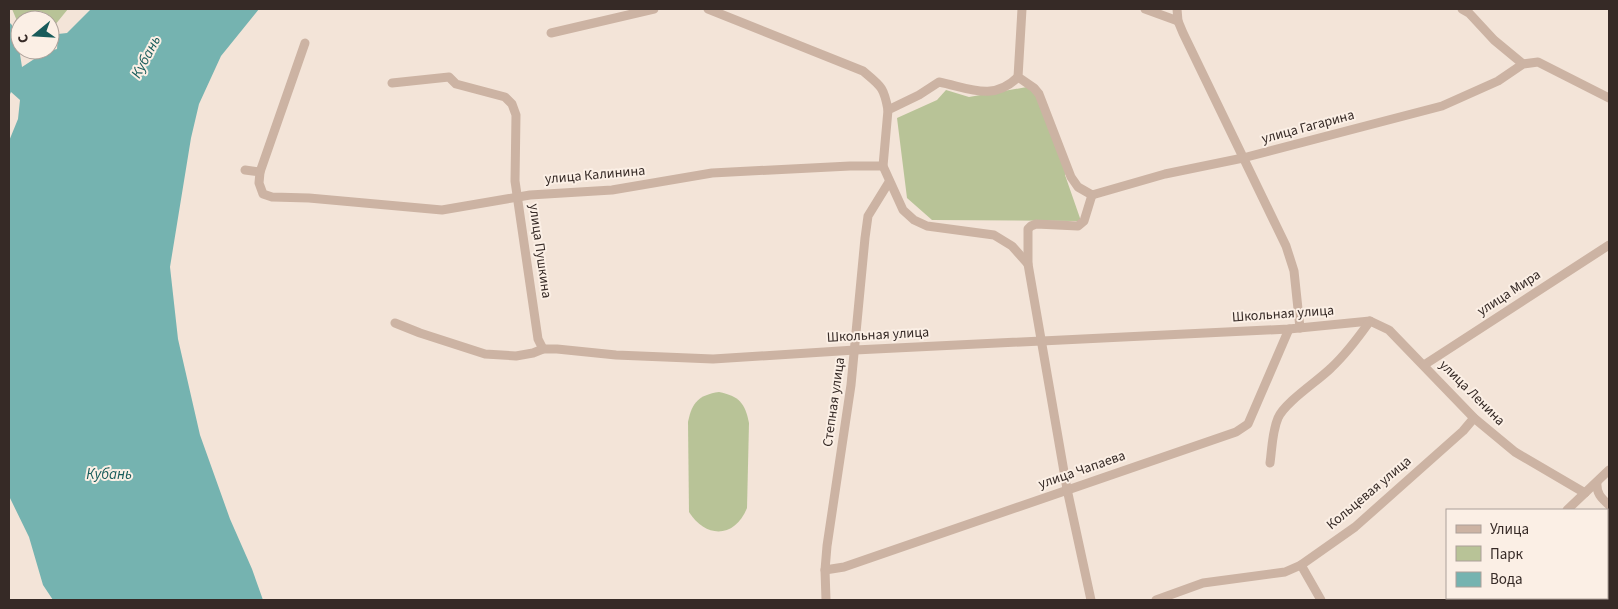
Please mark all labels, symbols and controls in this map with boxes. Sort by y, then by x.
north arrow [10,10,60,60]
text: С [13,32,34,46]
water label: Кубань [126,32,166,82]
street label: улица Гагарина [1259,105,1357,149]
street label: улица Калинина [544,161,646,189]
street label: улица Пушкина [523,202,557,300]
street label: улица Мира [1473,265,1545,321]
street label: Школьная улица [1231,300,1335,328]
street label: Школьная улица [826,322,930,348]
street label: Степная улица [818,356,850,448]
street label: улица Ленина [1435,356,1509,430]
street label: улица Чапаева [1036,446,1128,494]
street label: Кольцевая улица [1322,451,1416,535]
water label: Кубань [86,464,132,485]
legend [1446,509,1608,599]
text: Улица [1490,519,1529,540]
text: Парк [1490,544,1524,565]
text: Вода [1490,569,1523,590]

